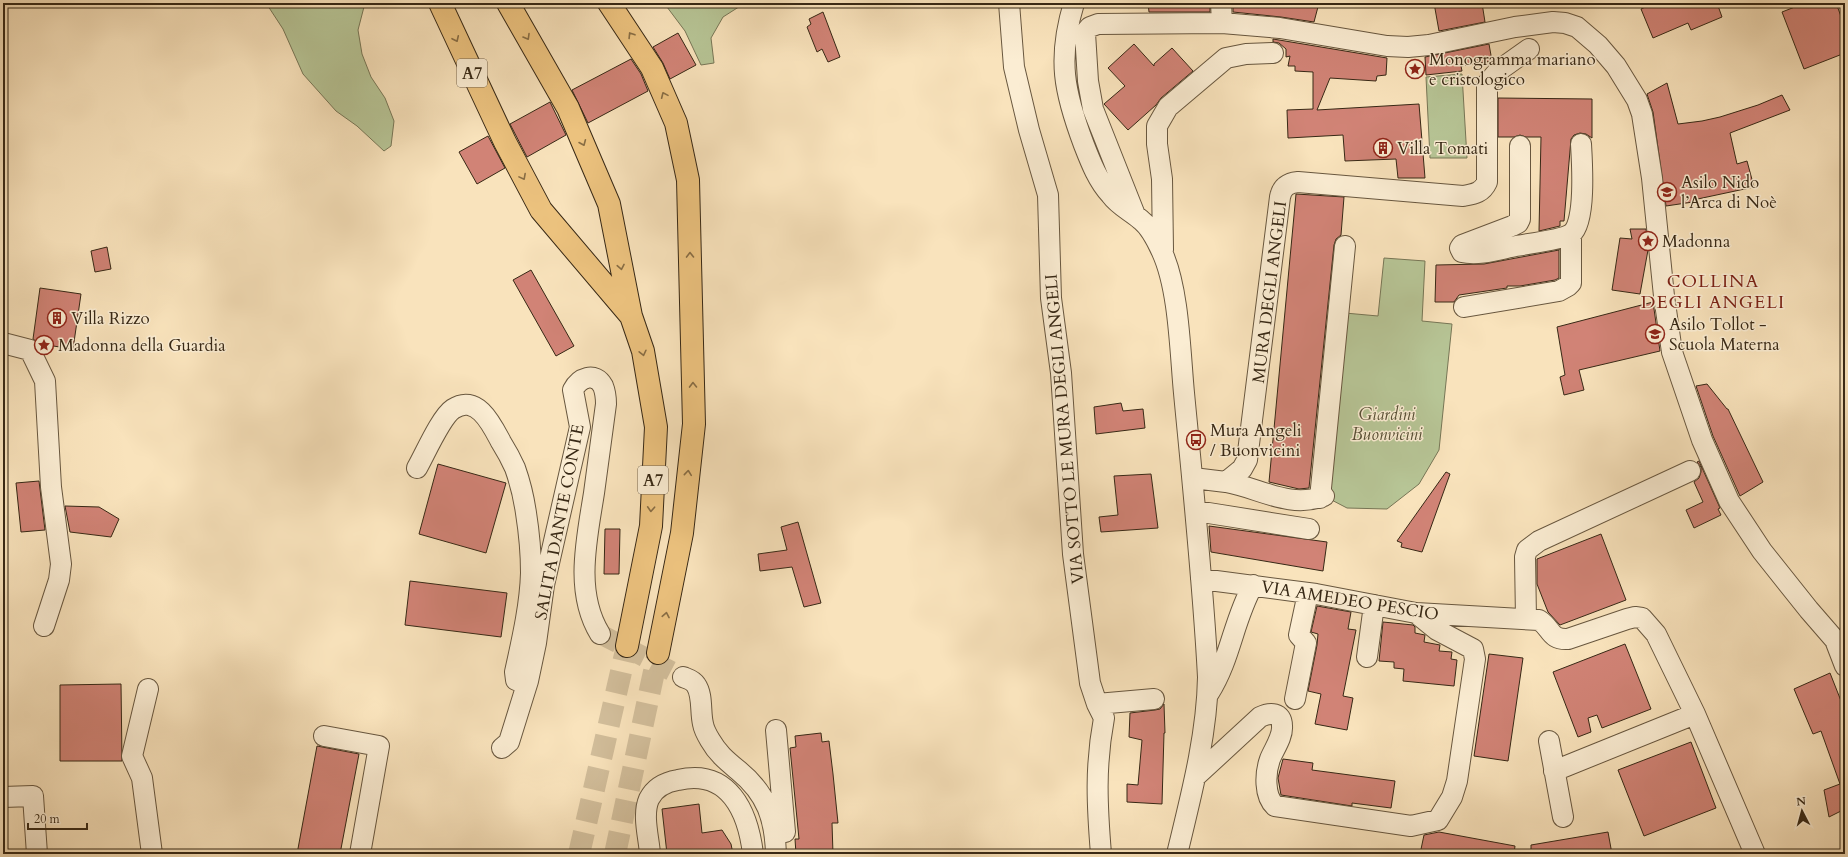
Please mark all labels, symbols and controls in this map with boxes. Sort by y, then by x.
one-way arrow [628,32,636,39]
one-way arrow [522,33,530,40]
one-way arrow [451,34,459,42]
place label: Monogramma mariano e cristologico [1429,48,1596,91]
place icon: Monogramma mariano e cristologico [1404,58,1426,80]
road number: A7 [457,59,487,87]
one-way arrow [661,92,669,100]
building icon: Villa Tomati [1372,137,1394,159]
place label: Villa Tomati [1397,137,1489,160]
one-way arrow [578,139,586,147]
place label: Asilo Nido l’Arca di Noè [1681,171,1777,214]
one-way arrow [519,172,526,180]
school or university icon: Asilo Nido l’Arca di Noè [1656,181,1678,203]
street label: MURA DEGLI ANGELI [1247,199,1292,384]
place icon: Madonna [1637,230,1659,252]
place label: Madonna [1662,230,1731,253]
one-way arrow [686,252,694,258]
one-way arrow [617,264,625,270]
district label: COLLINA DEGLI ANGELI [1641,269,1785,315]
street label: VIA SOTTO LE MURA DEGLI ANGELI [1039,273,1090,585]
building icon: Villa Rizzo [46,307,68,329]
place label: Villa Rizzo [71,307,150,330]
place label: Asilo Tollot - Scuola Materna [1669,313,1780,356]
school or university icon: Asilo Tollot - Scuola Materna [1644,323,1666,345]
place icon: Madonna della Guardia [33,334,55,356]
place label: Madonna della Guardia [58,334,226,357]
one-way arrow [638,349,646,356]
one-way arrow [689,382,697,388]
park label: Giardini Buonvicini [1352,403,1423,446]
place label: Mura Angeli / Buonvicini [1210,419,1302,462]
street label: SALITA DANTE CONTE [529,422,590,622]
bus stop icon: Mura Angeli / Buonvicini [1185,429,1207,451]
road number: A7 [638,466,668,494]
one-way arrow [683,470,692,476]
one-way arrow [647,506,656,512]
street label: VIA AMEDEO PESCIO [1259,575,1440,626]
one-way arrow [661,612,669,618]
north arrow [1782,791,1822,831]
text: N [1795,794,1807,810]
scale bar [28,805,87,831]
text: 20 m [34,811,61,827]

